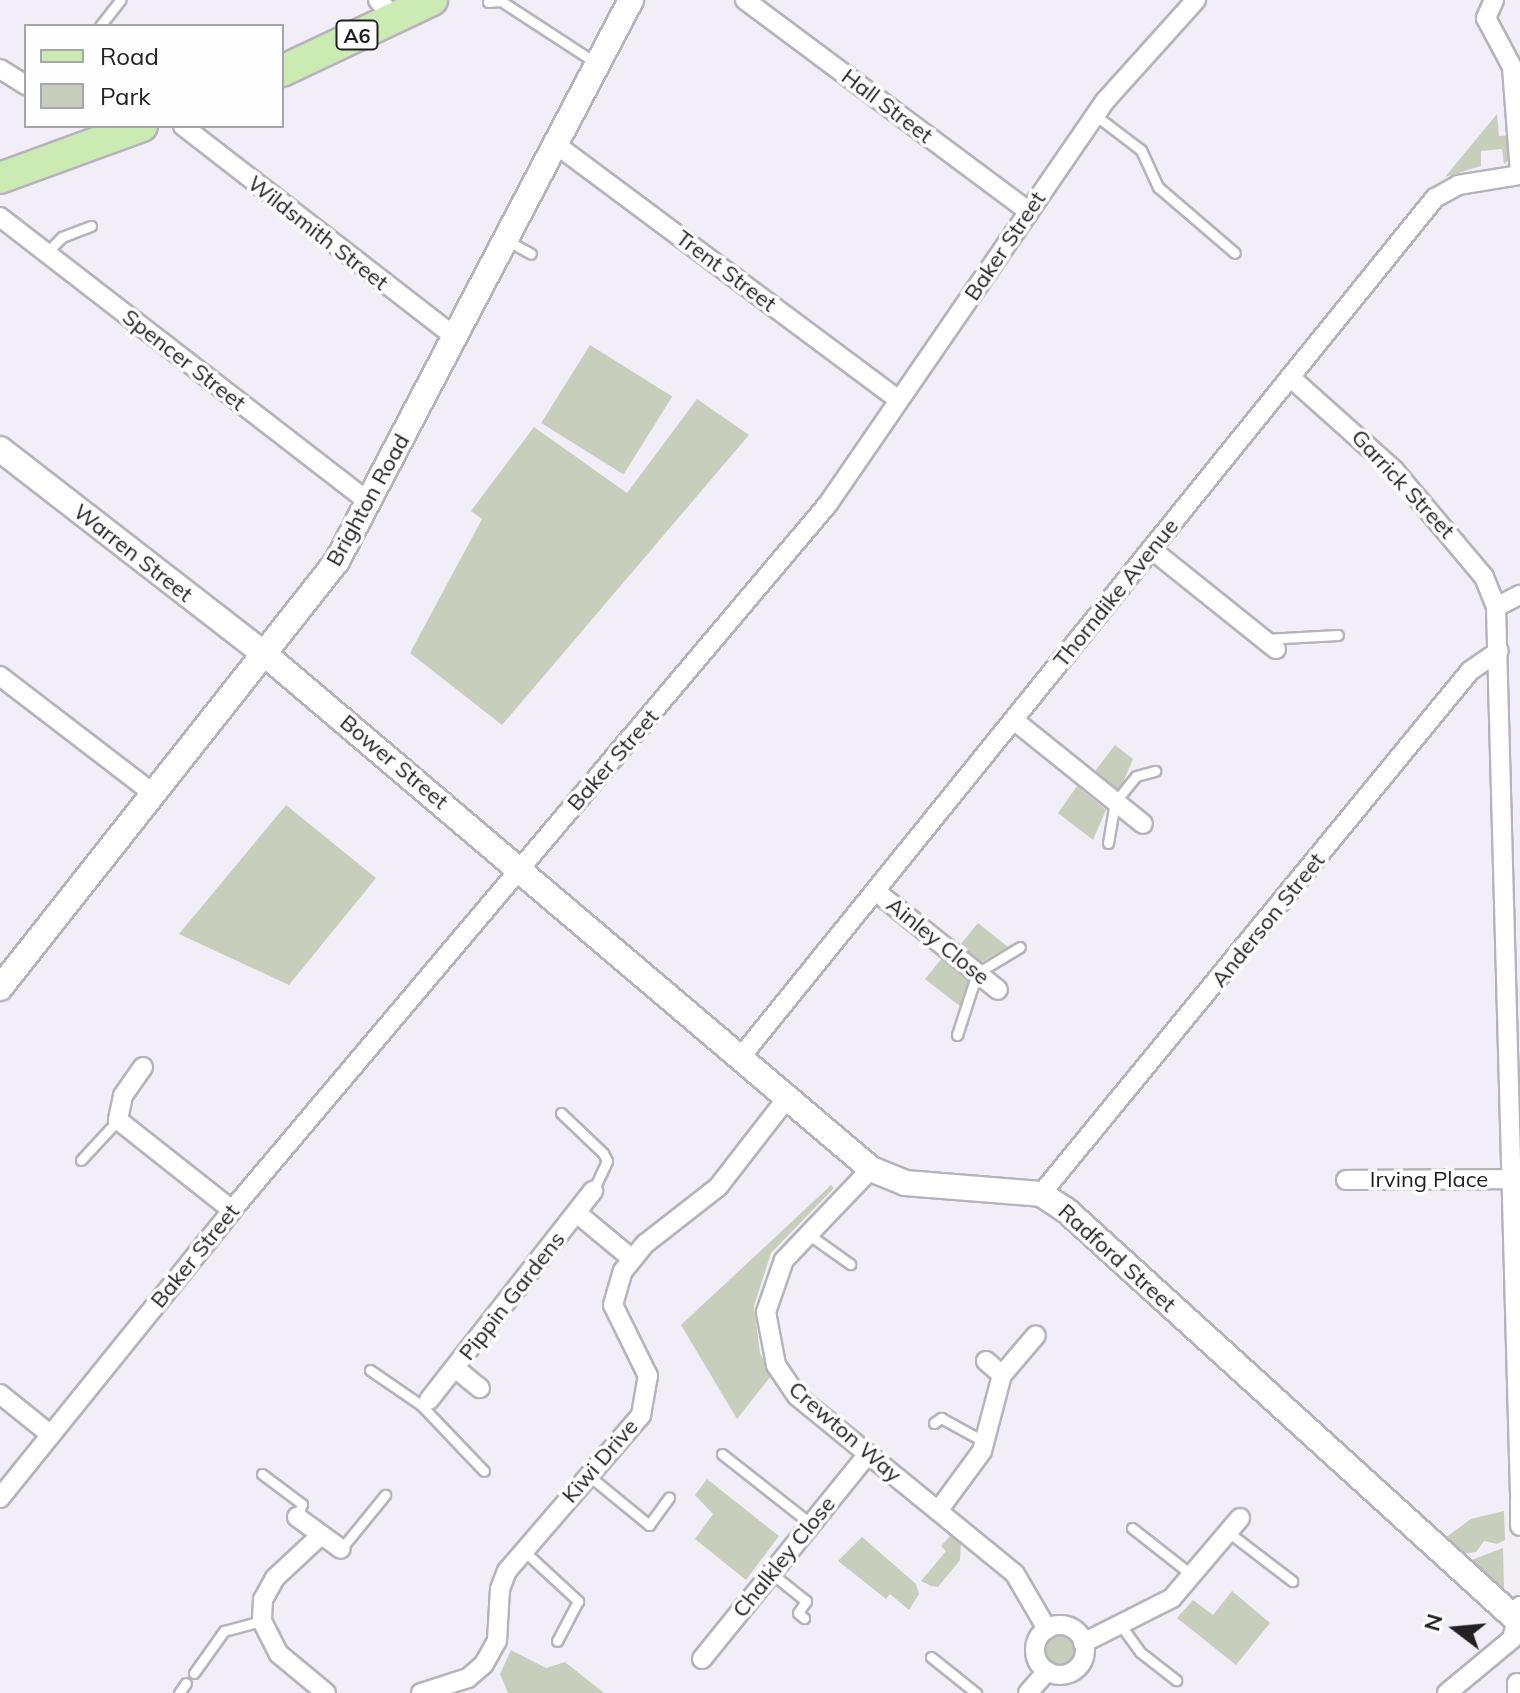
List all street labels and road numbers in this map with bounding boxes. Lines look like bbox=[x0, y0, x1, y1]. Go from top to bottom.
road number: A6 bbox=[335, 19, 379, 51]
street label: Hall Street bbox=[836, 63, 938, 149]
street label: Wildsmith Street bbox=[243, 170, 393, 296]
street label: Baker Street bbox=[959, 186, 1051, 306]
street label: Trent Street bbox=[671, 225, 781, 317]
street label: Spencer Street bbox=[117, 304, 251, 416]
street label: Garrick Street bbox=[1346, 424, 1460, 544]
street label: Brighton Road bbox=[321, 429, 415, 571]
street label: Warren Street bbox=[68, 498, 198, 608]
street label: Thorndike Avenue bbox=[1048, 513, 1184, 673]
street label: Baker Street bbox=[562, 704, 664, 816]
street label: Bower Street bbox=[335, 709, 453, 815]
street label: Anderson Street bbox=[1206, 848, 1330, 992]
street label: Ainley Close bbox=[881, 892, 995, 990]
street label: Irving Place bbox=[1370, 1167, 1488, 1193]
street label: Radford Street bbox=[1053, 1198, 1181, 1318]
street label: Baker Street bbox=[145, 1199, 245, 1313]
street label: Pippin Gardens bbox=[454, 1226, 570, 1366]
street label: Crewton Way bbox=[783, 1376, 907, 1488]
street label: Kiwi Drive bbox=[556, 1414, 644, 1508]
street label: Chalkley Close bbox=[727, 1491, 841, 1623]

